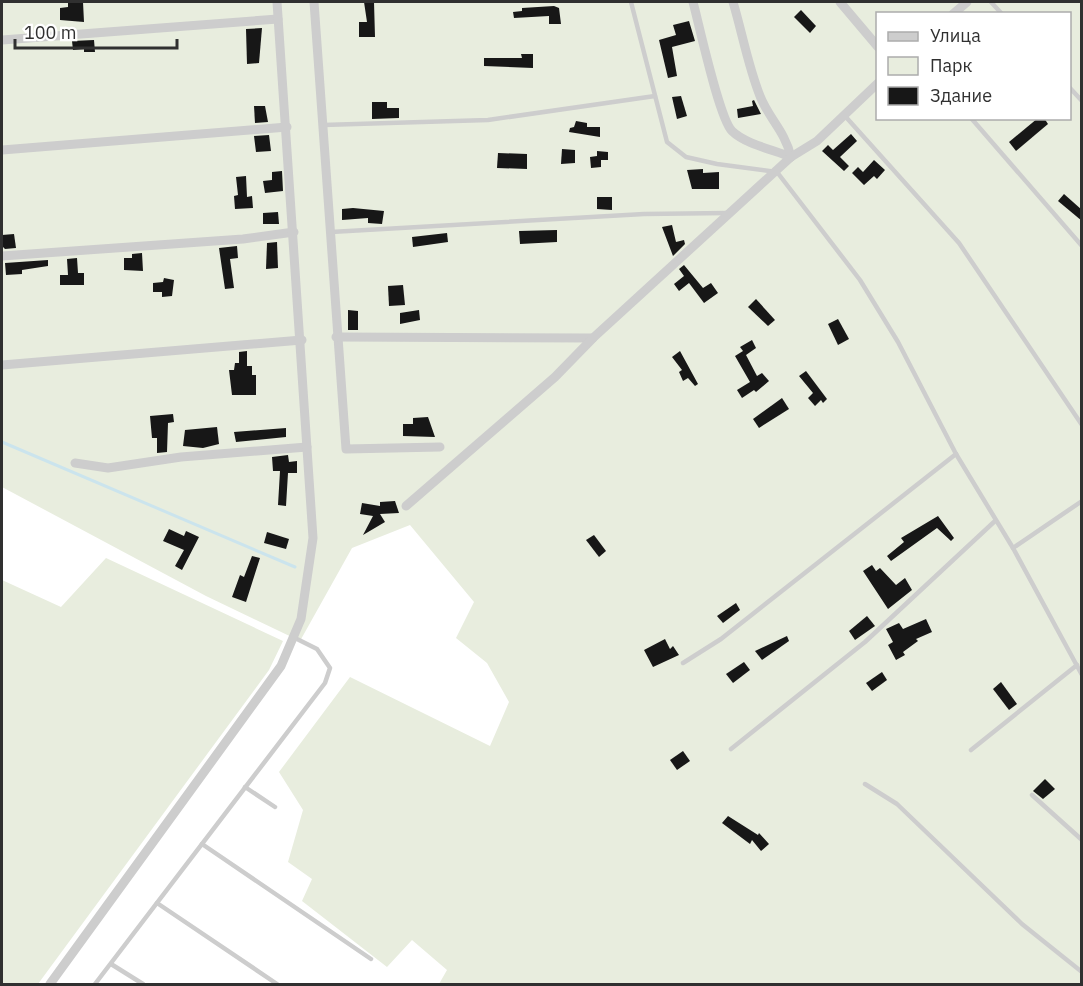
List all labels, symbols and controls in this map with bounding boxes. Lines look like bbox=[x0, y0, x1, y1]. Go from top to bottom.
scale bar bbox=[15, 12, 177, 50]
legend bbox=[876, 12, 1071, 120]
text: 100 m bbox=[24, 21, 76, 44]
text: Улица bbox=[930, 24, 981, 47]
text: Парк bbox=[930, 54, 973, 77]
text: Здание bbox=[930, 84, 992, 107]

